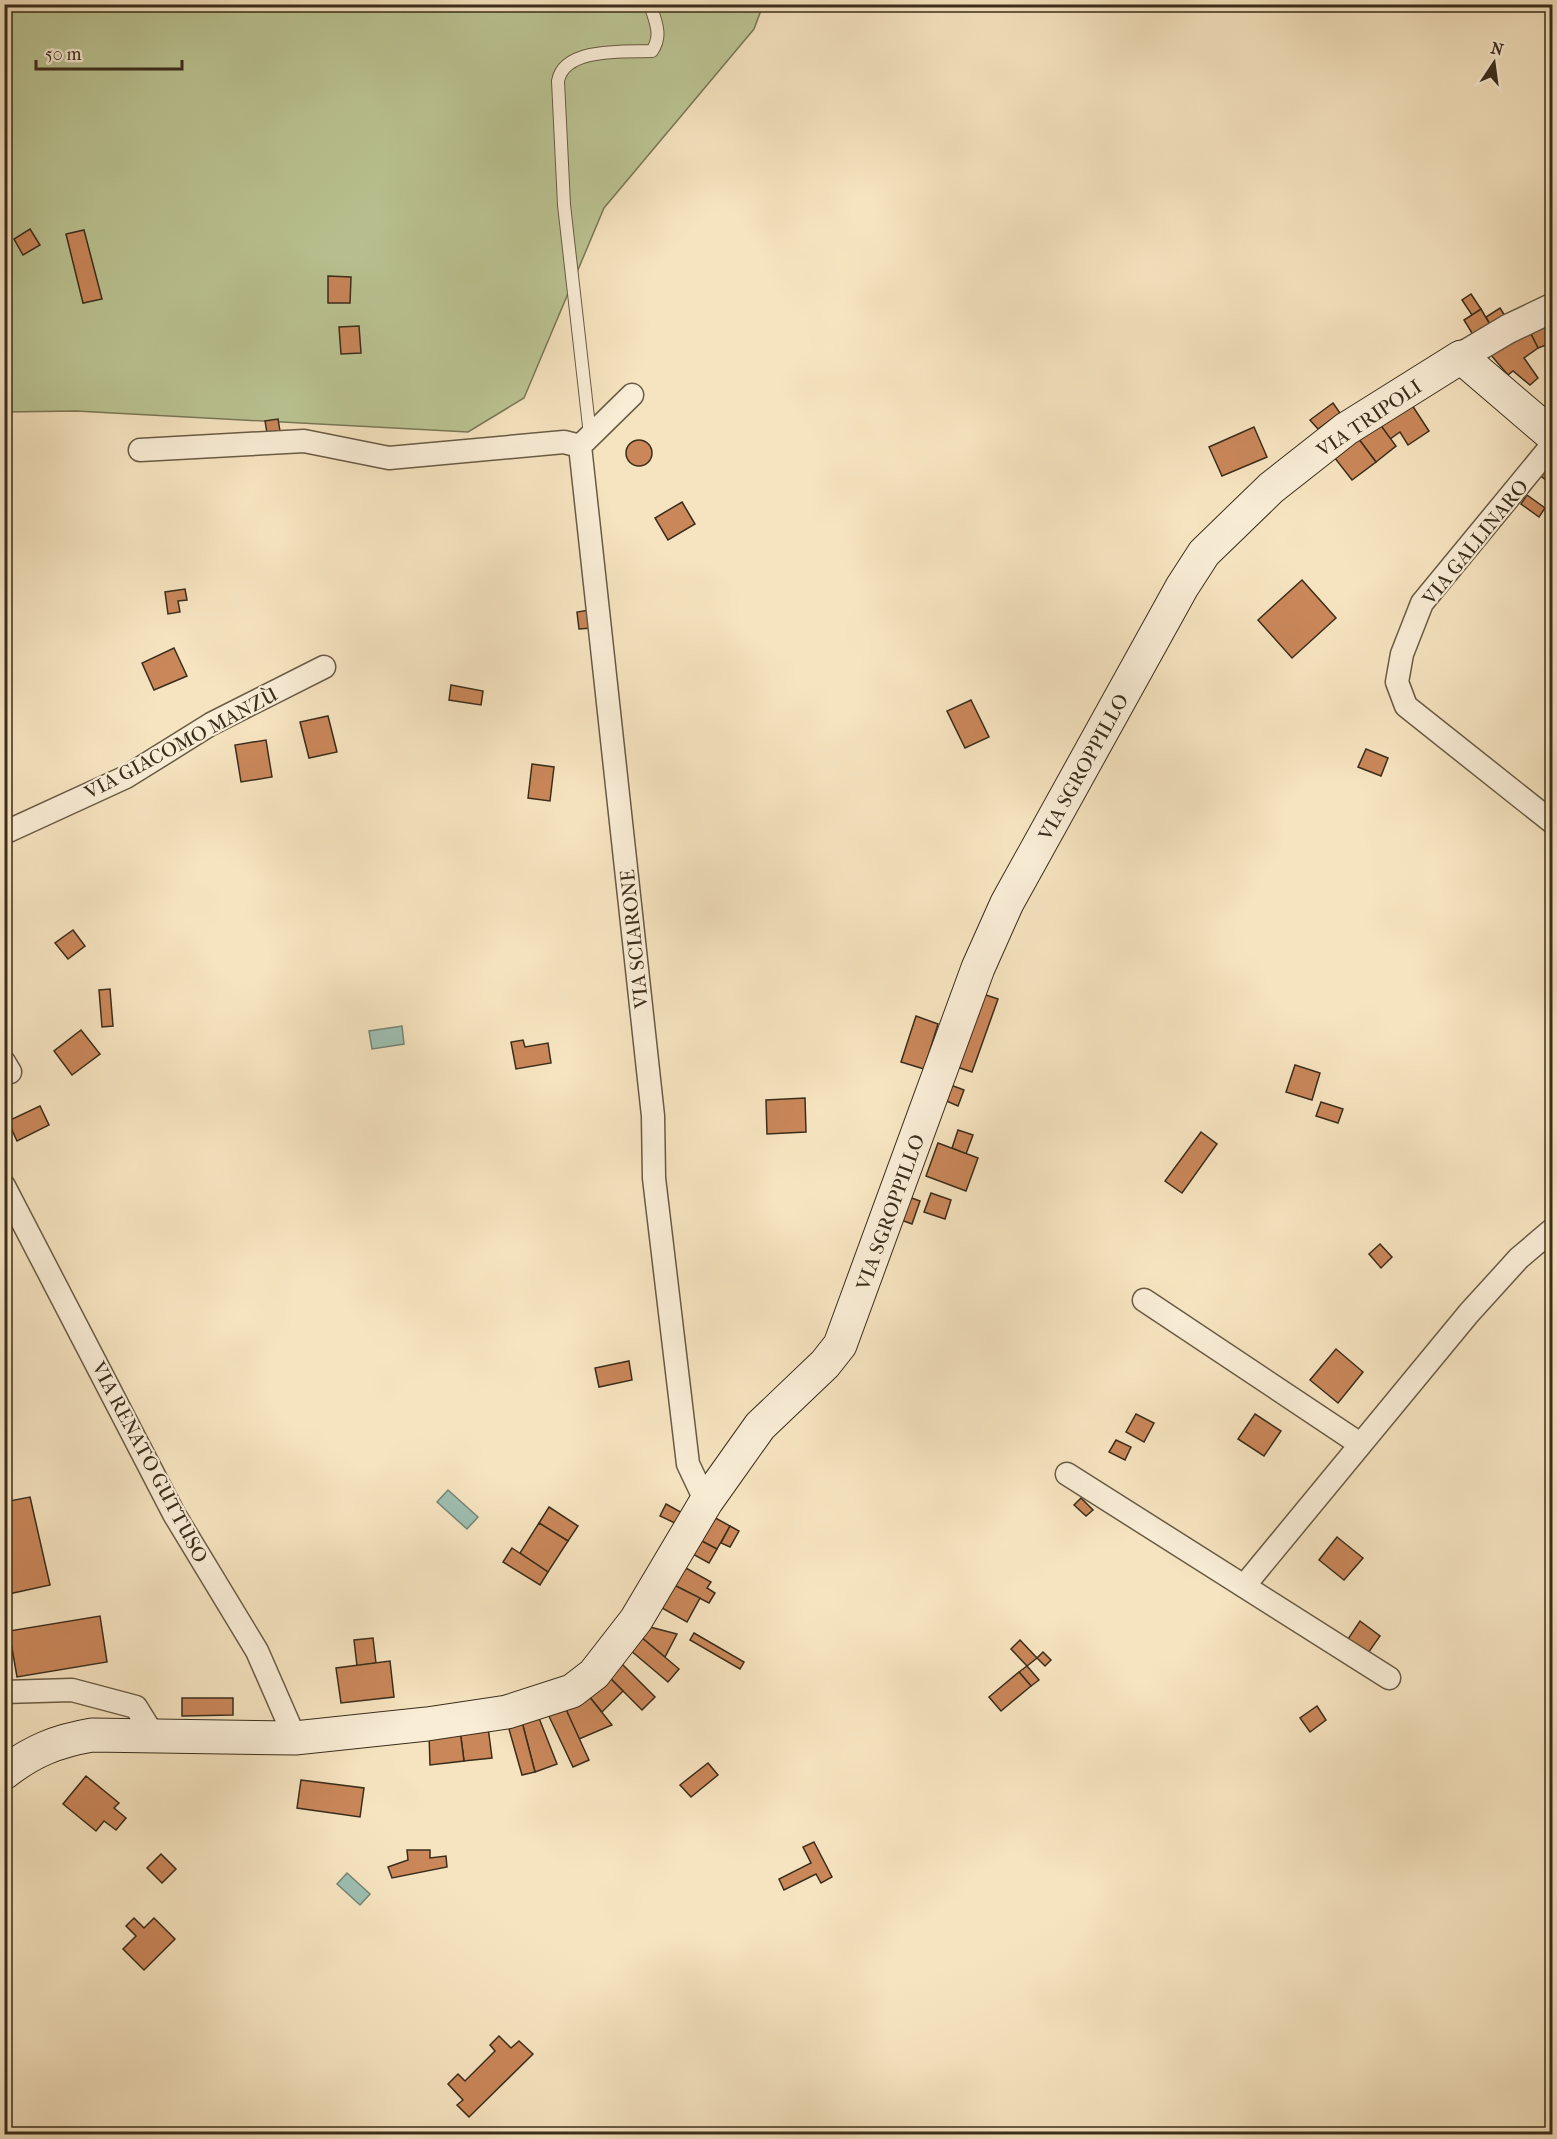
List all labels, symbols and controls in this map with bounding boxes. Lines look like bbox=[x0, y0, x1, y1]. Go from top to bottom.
scale bar bbox=[36, 33, 182, 71]
north arrow bbox=[1464, 33, 1524, 93]
text: N bbox=[1489, 38, 1506, 60]
text: 50 m bbox=[45, 44, 82, 65]
street label: VIA TRIPOLI bbox=[1312, 375, 1426, 462]
street label: VIA GALLINARO bbox=[1417, 475, 1533, 610]
street label: VIA GIACOMO MANZÙ bbox=[79, 682, 282, 805]
street label: VIA SGROPPILLO bbox=[1033, 690, 1133, 845]
street label: VIA SCIARONE bbox=[616, 868, 653, 1011]
street label: VIA SGROPPILLO bbox=[851, 1131, 929, 1294]
street label: VIA RENATO GUTTUSO bbox=[86, 1357, 212, 1567]

